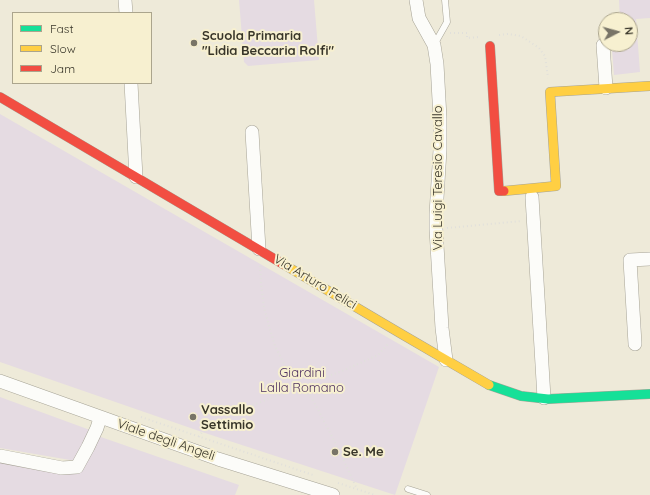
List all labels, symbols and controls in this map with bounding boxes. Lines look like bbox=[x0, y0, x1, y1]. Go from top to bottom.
legend bbox=[12, 12, 152, 84]
north arrow bbox=[598, 12, 638, 52]
text: Fast bbox=[50, 21, 74, 36]
text: N bbox=[622, 26, 636, 36]
place label: Scuola Primaria "Lidia Beccaria Rolfi" bbox=[202, 28, 334, 59]
marker: Scuola Primaria "Lidia Beccaria Rolfi" bbox=[189, 38, 199, 48]
text: Slow bbox=[50, 41, 76, 56]
text: Jam bbox=[50, 61, 75, 76]
street label: Via Luigi Teresio Cavallo bbox=[430, 105, 446, 251]
street label: Via Arturo Felici bbox=[271, 251, 359, 313]
park label: Giardini Lalla Romano bbox=[260, 365, 344, 396]
place label: Vassallo Settimio bbox=[201, 402, 254, 433]
marker: Vassallo Settimio bbox=[188, 412, 198, 422]
street label: Viale degli Angeli bbox=[115, 416, 217, 464]
place label: Se. Me bbox=[343, 444, 384, 460]
marker: Se. Me bbox=[330, 447, 340, 457]

